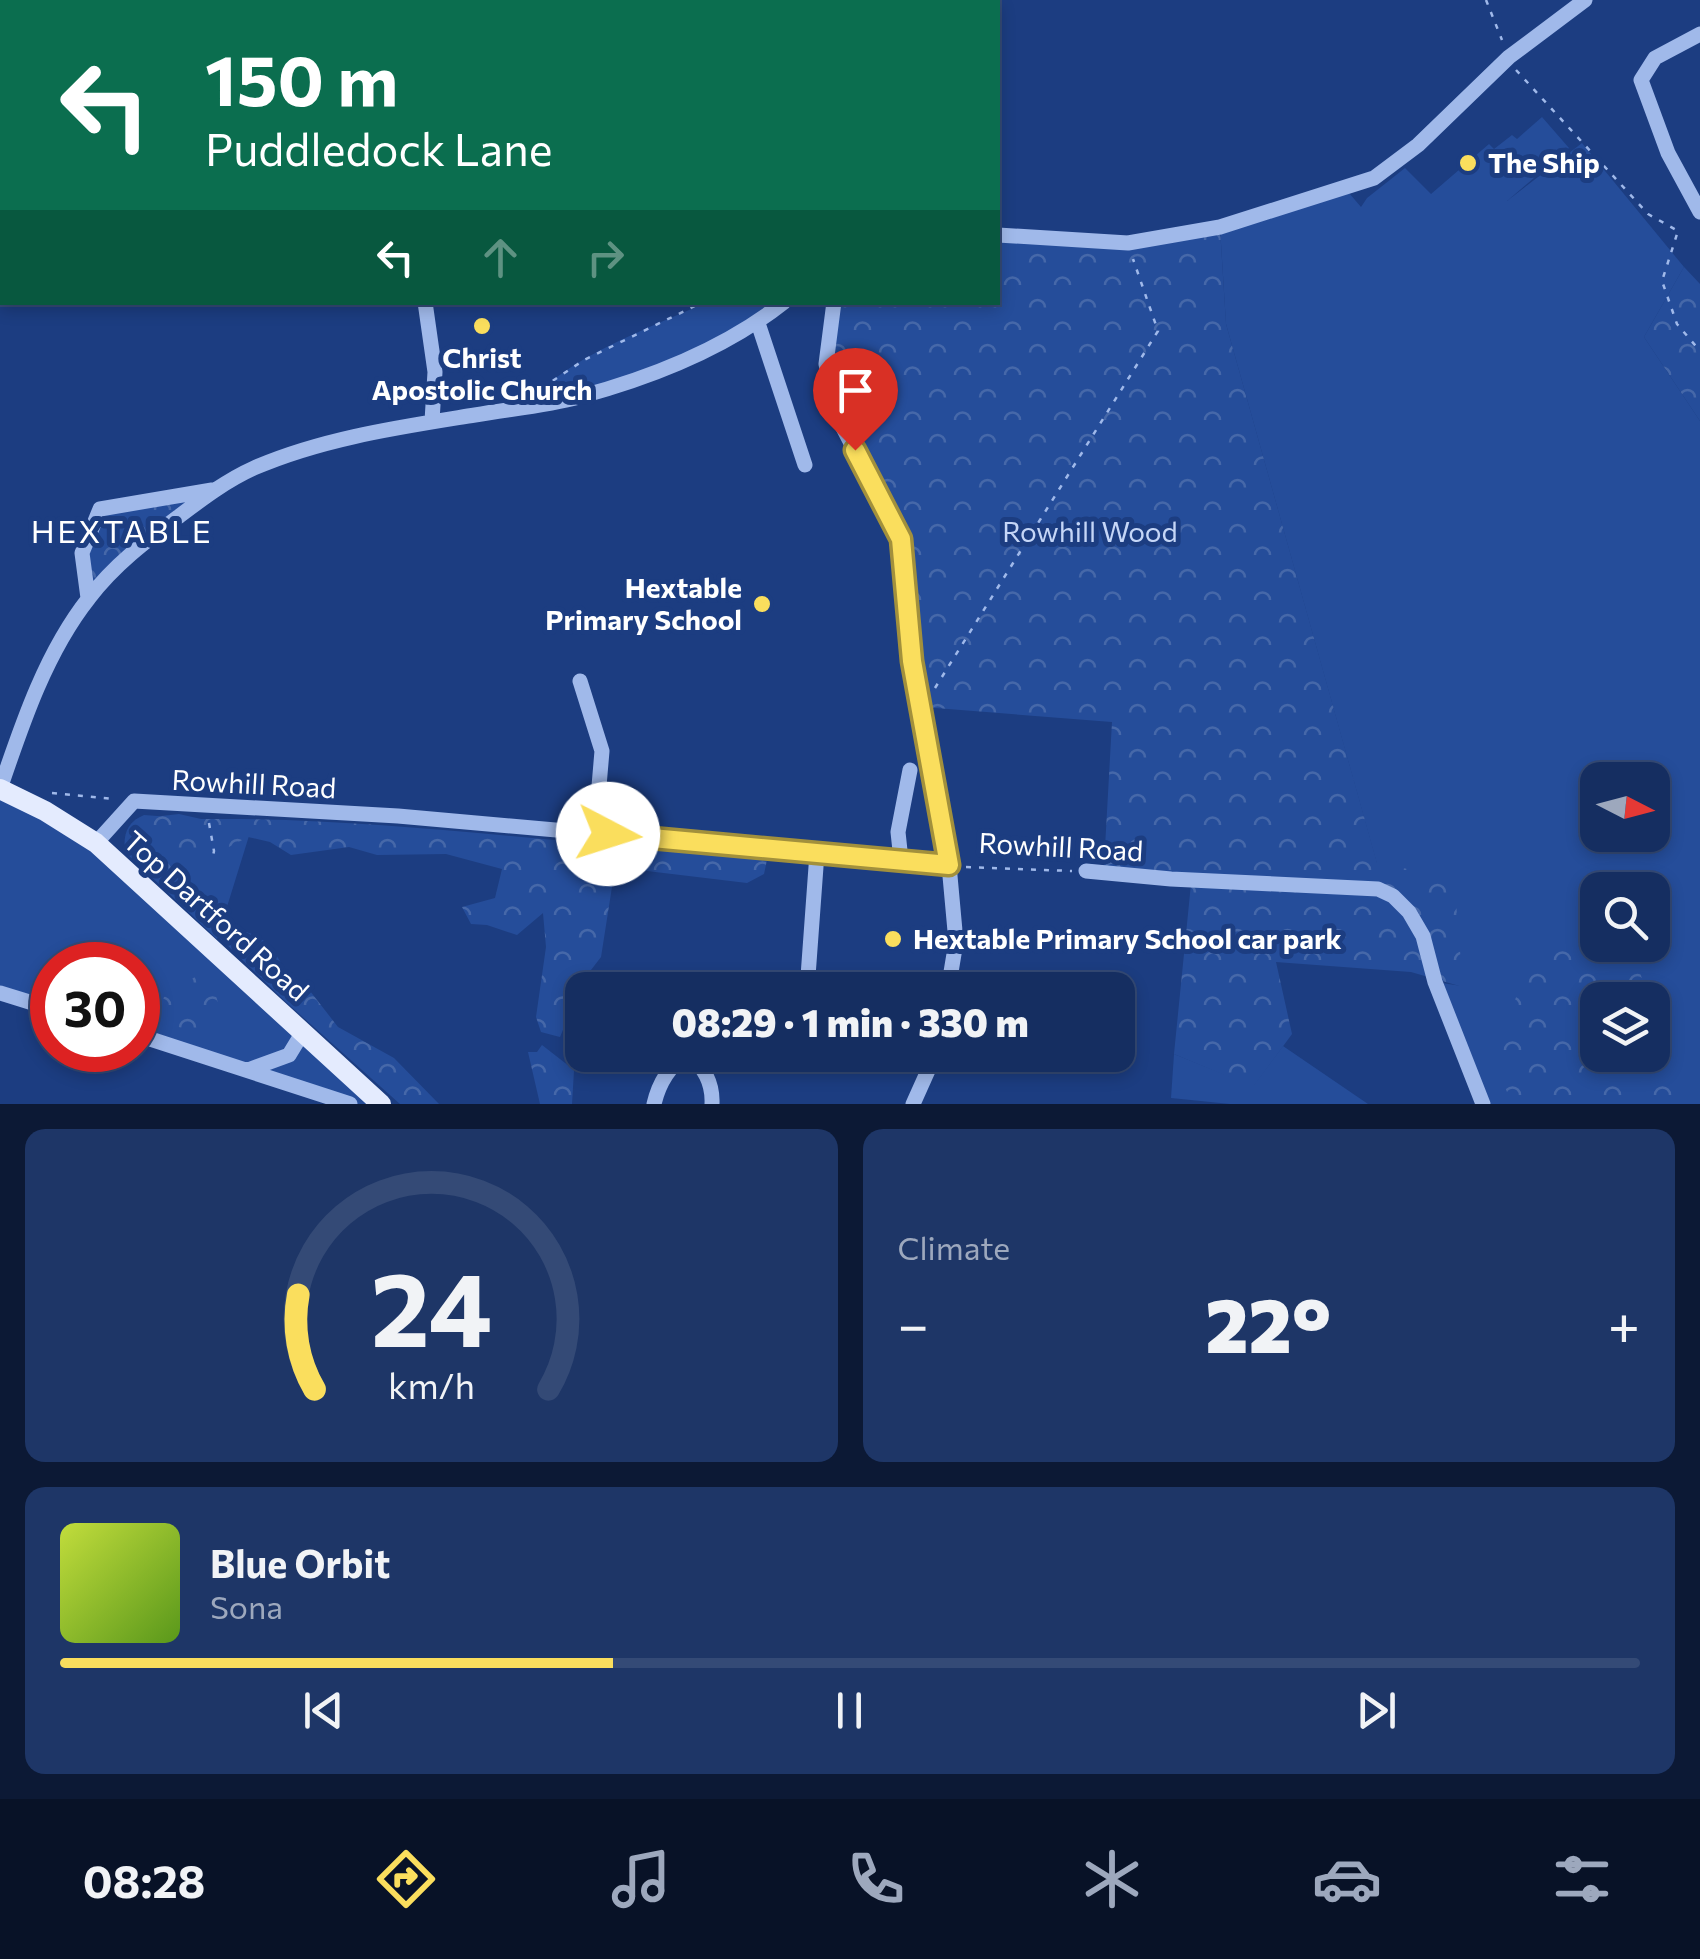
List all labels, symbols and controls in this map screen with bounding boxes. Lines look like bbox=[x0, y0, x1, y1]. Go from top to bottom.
text: 150 m bbox=[205, 35, 398, 120]
icon: left bbox=[40, 40, 170, 170]
text: Puddledock Lane bbox=[205, 120, 552, 175]
place label: The Ship bbox=[1488, 145, 1600, 179]
marker: The Ship bbox=[1457, 152, 1479, 174]
icon: left bbox=[368, 230, 423, 285]
icon: ahead bbox=[473, 230, 528, 285]
icon: right bbox=[578, 230, 633, 285]
marker: Christ Apostolic Church bbox=[471, 315, 493, 337]
place label: Christ Apostolic Church bbox=[371, 340, 593, 406]
pin bbox=[813, 348, 898, 451]
icon: arrive bbox=[828, 363, 883, 418]
district label: HEXTABLE bbox=[31, 510, 213, 550]
park label: Rowhill Wood bbox=[1002, 514, 1178, 548]
place label: Hextable Primary School bbox=[545, 570, 742, 636]
marker: Hextable Primary School bbox=[751, 593, 773, 615]
street label: Rowhill Road bbox=[171, 762, 337, 804]
north arrow bbox=[1580, 762, 1670, 852]
map controls bbox=[1580, 762, 1670, 1072]
position arrow bbox=[556, 782, 660, 886]
street label: Top Dartford Road bbox=[117, 823, 316, 1007]
street label: Rowhill Road bbox=[978, 825, 1144, 867]
button: search bbox=[1580, 872, 1670, 962]
place label: Hextable Primary School car park bbox=[913, 921, 1342, 955]
marker: Hextable Primary School car park bbox=[882, 928, 904, 950]
speed limit sign: 30 bbox=[30, 942, 160, 1072]
button: layers bbox=[1580, 982, 1670, 1072]
text: 08:29 · 1 min · 330 m bbox=[671, 998, 1029, 1045]
text: Climate bbox=[898, 1227, 1010, 1267]
text: 24 bbox=[370, 1241, 492, 1368]
text: 22° bbox=[1205, 1277, 1331, 1368]
text: − bbox=[898, 1289, 929, 1356]
text: + bbox=[1608, 1289, 1640, 1356]
text: km/h bbox=[388, 1363, 475, 1406]
text: Blue Orbit bbox=[210, 1539, 390, 1586]
text: Sona bbox=[210, 1586, 283, 1626]
icon: previous bbox=[296, 1683, 351, 1738]
icon: pause bbox=[822, 1683, 877, 1738]
icon: next bbox=[1349, 1683, 1404, 1738]
icon: directions bbox=[371, 1844, 441, 1914]
icon: music bbox=[606, 1844, 676, 1914]
icon: phone bbox=[841, 1844, 911, 1914]
icon: climate bbox=[1077, 1844, 1147, 1914]
icon: car bbox=[1312, 1844, 1382, 1914]
icon: filters bbox=[1547, 1844, 1617, 1914]
text: 08:28 bbox=[83, 1852, 205, 1907]

